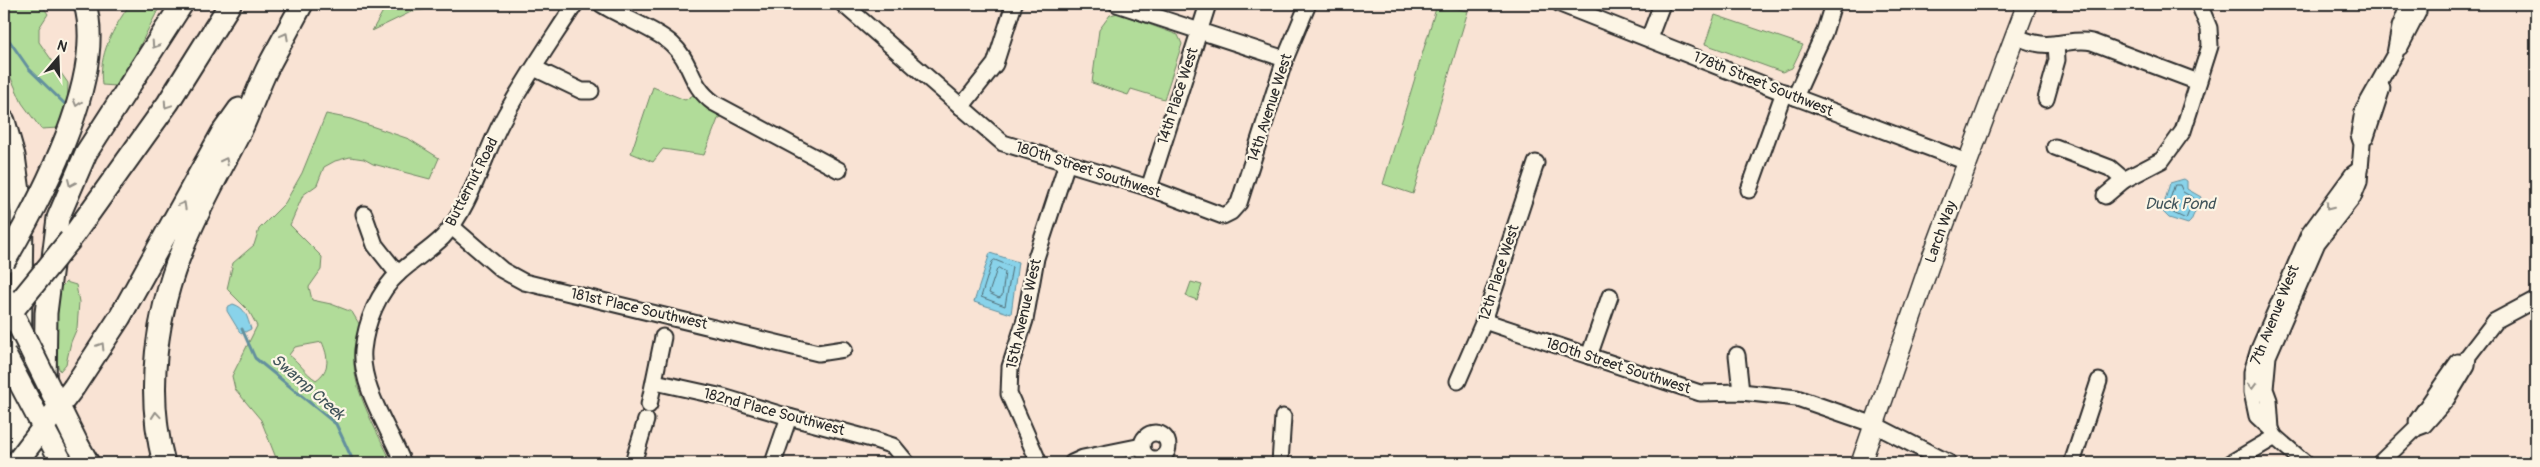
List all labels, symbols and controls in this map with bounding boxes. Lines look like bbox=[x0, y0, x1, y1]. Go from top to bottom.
north arrow bbox=[32, 32, 82, 82]
one-way arrow bbox=[279, 32, 289, 41]
text: N bbox=[55, 37, 69, 56]
one-way arrow bbox=[152, 39, 162, 48]
street label: 14th Place West bbox=[1153, 44, 1203, 147]
street label: 178th Street Southwest bbox=[1690, 47, 1837, 121]
street label: 14th Avenue West bbox=[1243, 50, 1297, 165]
one-way arrow bbox=[72, 98, 82, 107]
one-way arrow bbox=[164, 99, 173, 108]
street label: Butternut Road bbox=[441, 134, 503, 230]
street label: 180th Street Southwest bbox=[1013, 138, 1164, 203]
one-way arrow bbox=[219, 157, 229, 166]
one-way arrow bbox=[67, 178, 78, 187]
water label: Duck Pond bbox=[2145, 194, 2217, 214]
street label: Larch Way bbox=[1921, 198, 1961, 266]
one-way arrow bbox=[2326, 201, 2335, 210]
one-way arrow bbox=[176, 202, 186, 211]
street label: 12th Place West bbox=[1474, 221, 1524, 324]
street label: 15th Avenue West bbox=[1002, 256, 1046, 371]
street label: 7th Avenue West bbox=[2246, 261, 2304, 368]
street label: 181st Place Southwest bbox=[569, 284, 710, 334]
street label: 180th Street Southwest bbox=[1543, 334, 1694, 399]
one-way arrow bbox=[95, 342, 104, 352]
water label: Swamp Creek bbox=[267, 350, 350, 425]
one-way arrow bbox=[2247, 382, 2258, 390]
street label: 182nd Place Southwest bbox=[701, 384, 848, 440]
one-way arrow bbox=[151, 411, 162, 419]

